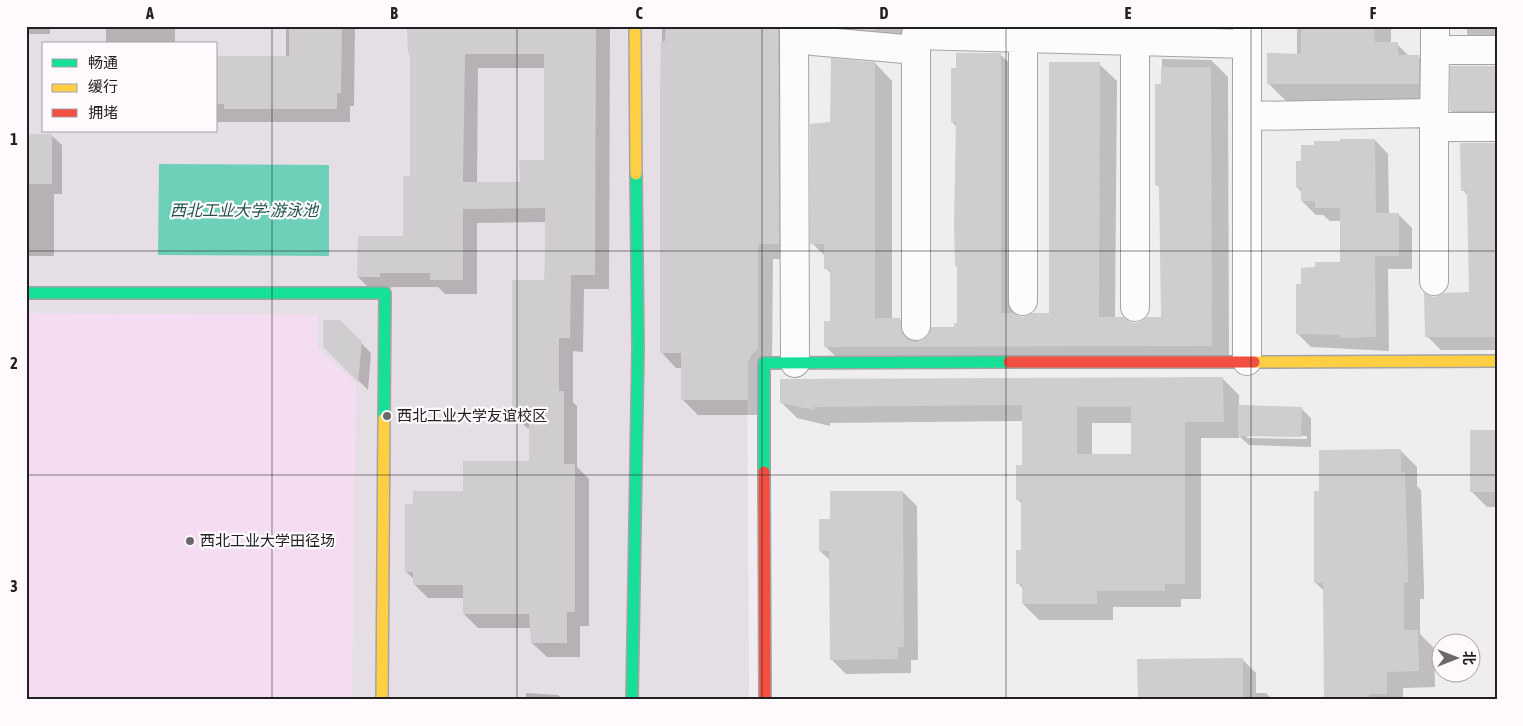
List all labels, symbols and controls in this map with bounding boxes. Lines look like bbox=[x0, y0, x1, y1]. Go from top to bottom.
text: A bbox=[145, 4, 154, 22]
text: B bbox=[390, 4, 398, 22]
text: C bbox=[635, 4, 643, 22]
text: D bbox=[880, 4, 889, 22]
text: E bbox=[1125, 4, 1132, 22]
text: F bbox=[1370, 4, 1377, 22]
legend bbox=[42, 42, 218, 132]
text: 畅通 bbox=[88, 54, 118, 71]
text: 缓行 bbox=[88, 78, 118, 95]
text: 拥堵 bbox=[88, 104, 118, 121]
text: 1 bbox=[10, 130, 18, 148]
water label: 西北工业大学-游泳池 bbox=[170, 201, 320, 219]
text: 2 bbox=[10, 354, 18, 372]
place label: 西北工业大学友谊校区 bbox=[397, 407, 547, 424]
marker: 西北工业大学友谊校区 bbox=[381, 410, 393, 422]
place label: 西北工业大学田径场 bbox=[200, 532, 335, 549]
marker: 西北工业大学田径场 bbox=[184, 535, 196, 547]
text: 3 bbox=[10, 577, 18, 595]
north arrow bbox=[1430, 634, 1480, 684]
text: 北 bbox=[1461, 651, 1477, 665]

